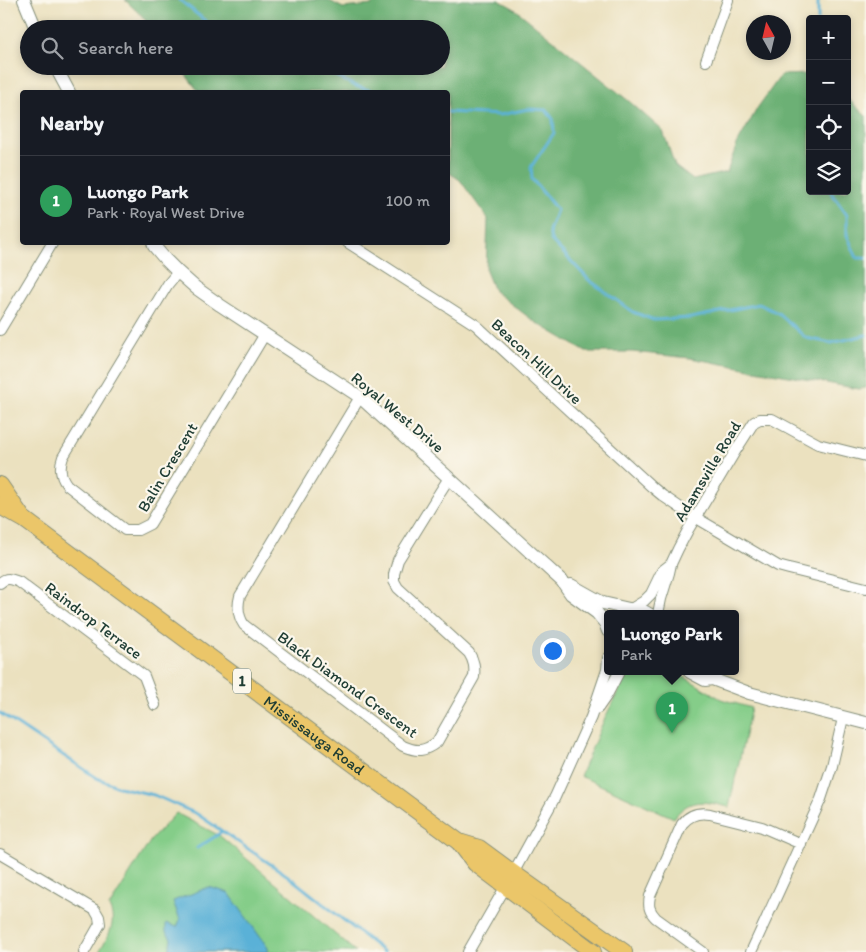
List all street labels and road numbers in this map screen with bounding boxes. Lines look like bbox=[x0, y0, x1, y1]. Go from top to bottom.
street label: Beacon Hill Drive bbox=[487, 315, 586, 408]
street label: Royal West Drive bbox=[347, 368, 448, 457]
street label: Adamsville Road bbox=[670, 417, 745, 525]
street label: Balin Crescent bbox=[133, 419, 202, 515]
street label: Raindrop Terrace bbox=[41, 578, 146, 663]
street label: Black Diamond Crescent bbox=[274, 627, 422, 742]
road number: 1 bbox=[233, 668, 251, 694]
street label: Mississauga Road bbox=[260, 691, 369, 779]

